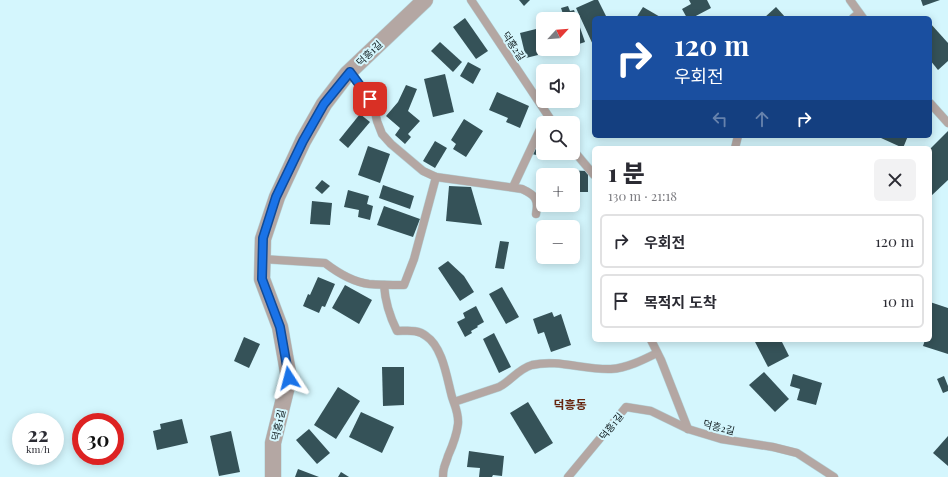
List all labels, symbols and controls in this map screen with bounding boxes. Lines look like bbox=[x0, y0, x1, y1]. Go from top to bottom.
north arrow bbox=[536, 12, 580, 56]
map controls bbox=[536, 12, 580, 264]
text: 120 m bbox=[674, 26, 749, 63]
street label: 덕흥2길 bbox=[499, 29, 529, 63]
icon: right bbox=[608, 32, 660, 84]
street label: 덕흥1길 bbox=[353, 37, 385, 69]
button: sound bbox=[536, 64, 580, 108]
text: 우회전 bbox=[674, 64, 724, 88]
pin bbox=[353, 82, 387, 116]
icon: arrive bbox=[359, 88, 381, 110]
icon: left bbox=[709, 108, 731, 130]
icon: ahead bbox=[751, 108, 773, 130]
icon: right bbox=[793, 108, 815, 130]
button: search bbox=[536, 116, 580, 160]
text: 1 분 bbox=[608, 156, 645, 188]
button: close bbox=[874, 159, 916, 201]
button: + bbox=[536, 168, 580, 212]
text: 130 m · 21:18 bbox=[608, 187, 677, 204]
button: − bbox=[536, 220, 580, 264]
icon: right bbox=[610, 230, 632, 252]
text: 120 m bbox=[875, 231, 914, 251]
text: 우회전 bbox=[644, 232, 685, 252]
icon: arrive bbox=[610, 290, 632, 312]
text: 10 m bbox=[882, 291, 914, 311]
text: 목적지 도착 bbox=[644, 292, 717, 312]
position arrow bbox=[268, 357, 310, 399]
district label: 덕흥동 bbox=[553, 396, 587, 412]
street label: 덕흥1길 bbox=[268, 408, 288, 442]
street label: 덕흥1길 bbox=[596, 409, 626, 443]
speed limit sign: 30 bbox=[72, 413, 124, 465]
street label: 덕흥2길 bbox=[702, 416, 736, 438]
text: 22 bbox=[28, 420, 48, 447]
text: km/h bbox=[26, 442, 50, 456]

